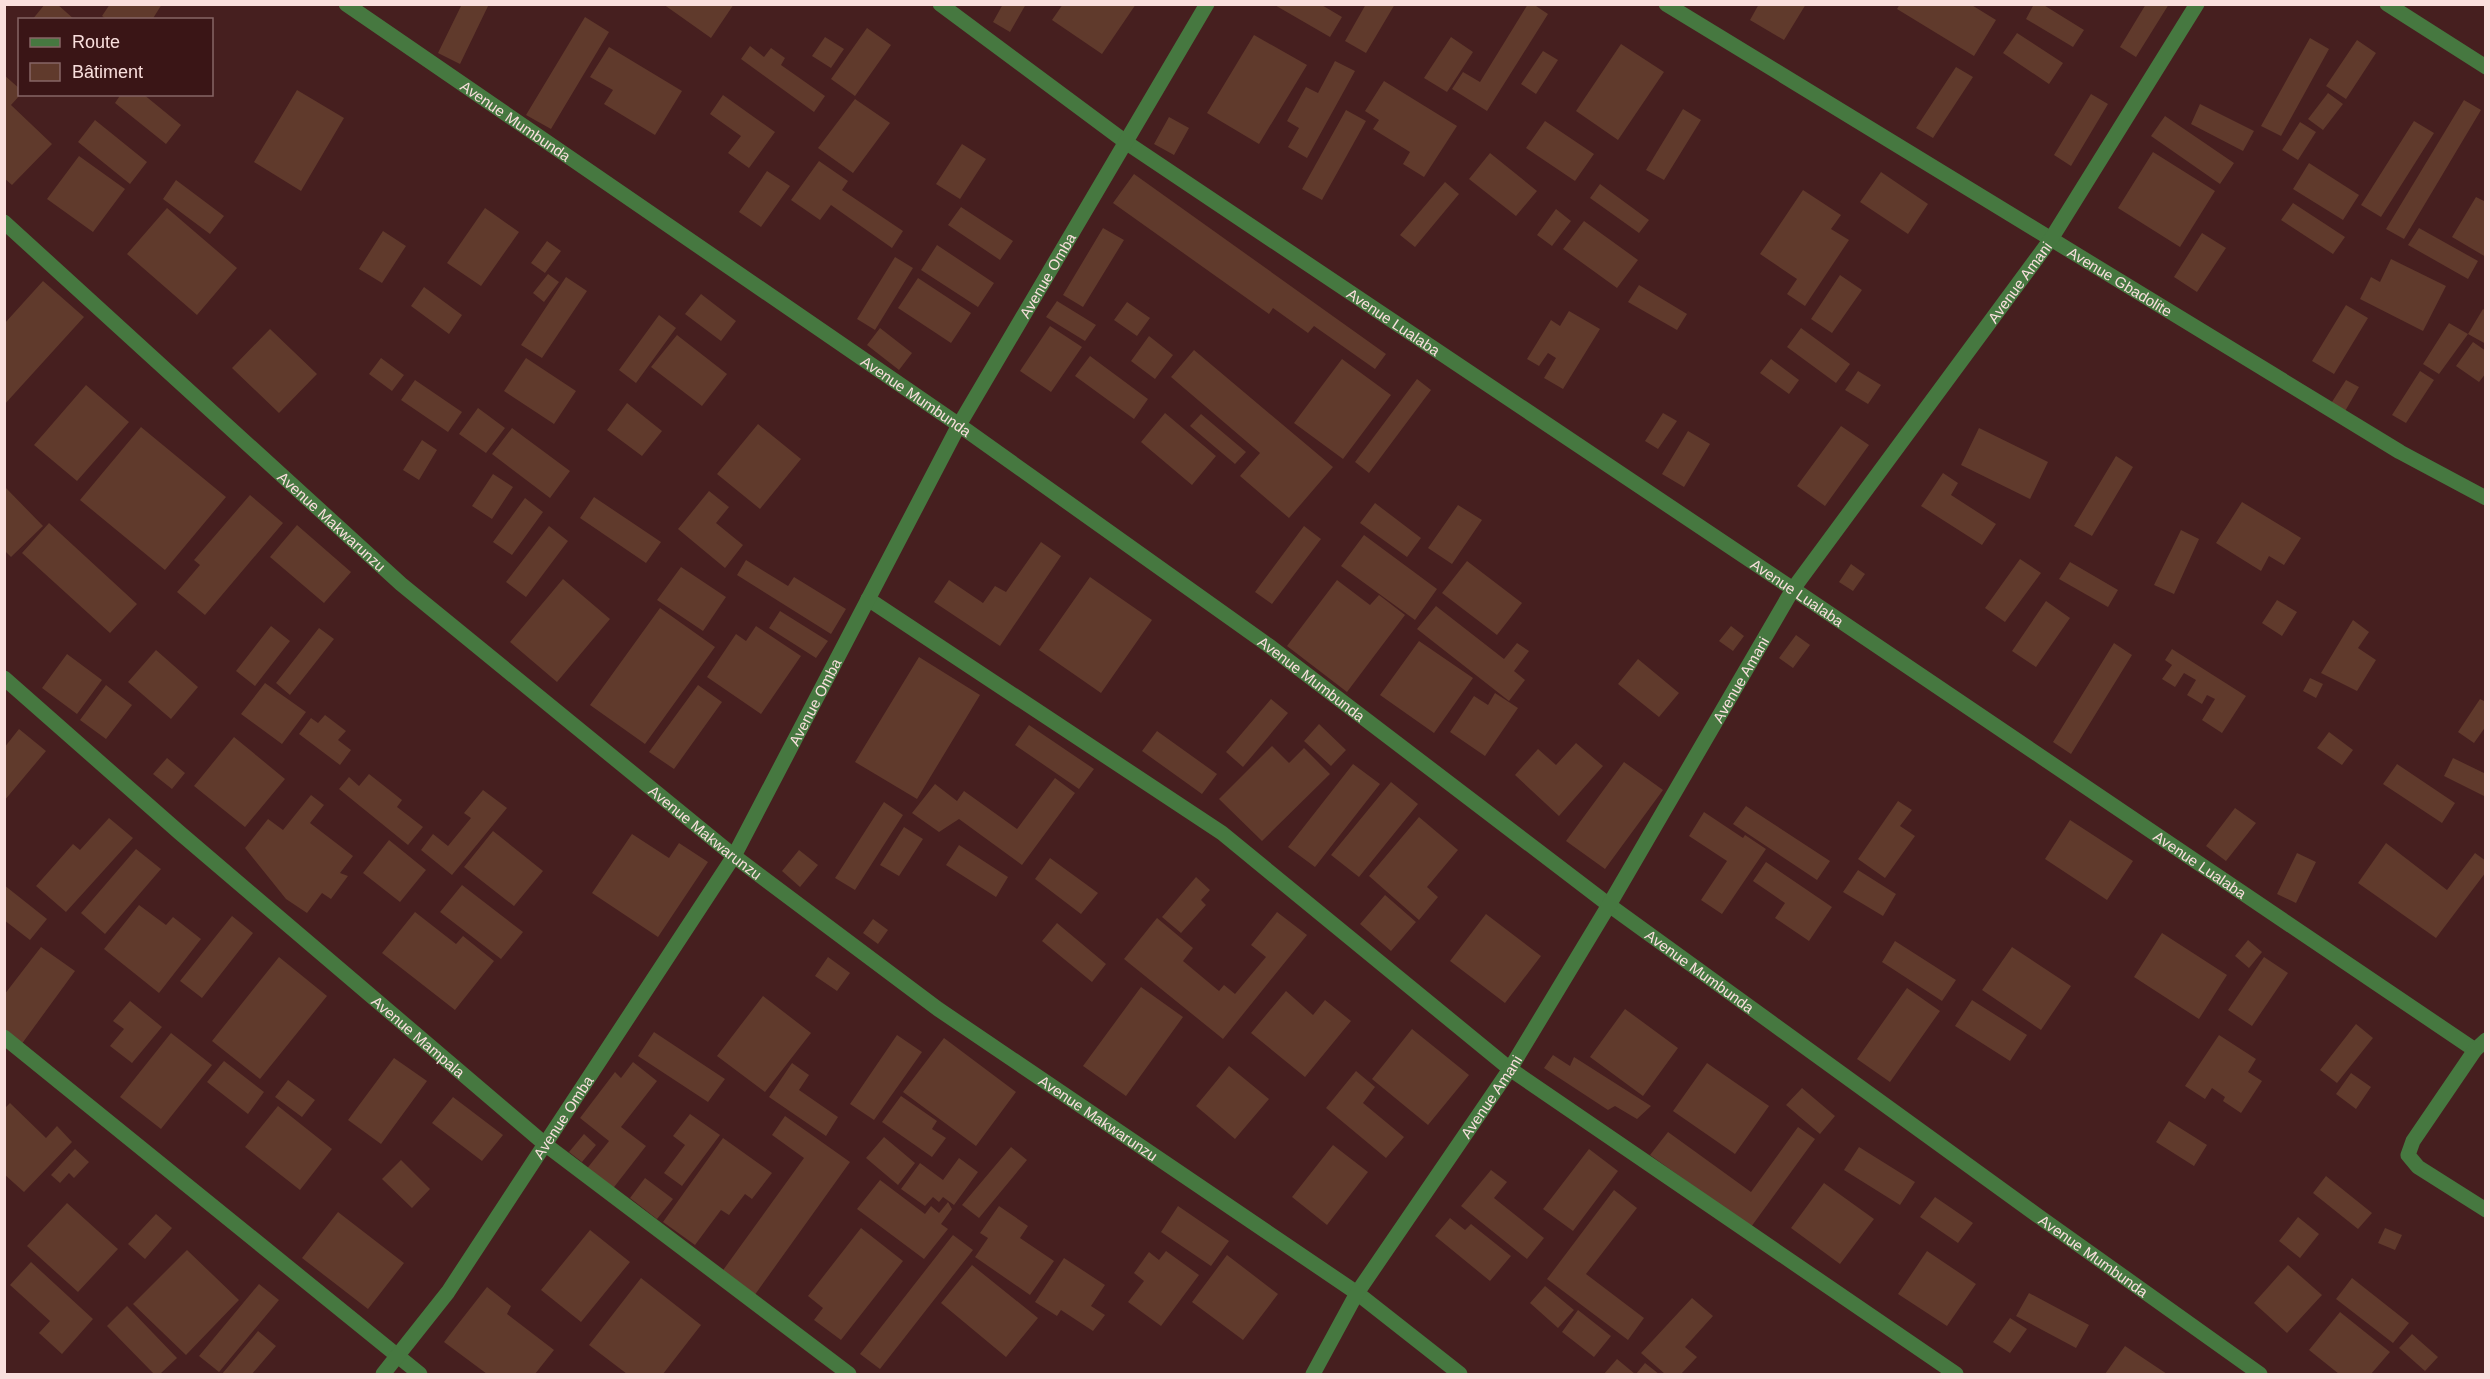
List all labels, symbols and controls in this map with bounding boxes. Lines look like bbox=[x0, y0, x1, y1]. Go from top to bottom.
legend bbox=[18, 18, 213, 96]
text: Route bbox=[72, 32, 120, 52]
text: Bâtiment bbox=[72, 62, 143, 82]
street label: Avenue Mumbunda bbox=[457, 77, 575, 165]
street label: Avenue Omba bbox=[1016, 229, 1079, 321]
street label: Avenue Amani bbox=[1984, 238, 2055, 326]
street label: Avenue Gbadolite bbox=[2065, 243, 2175, 319]
street label: Avenue Lualaba bbox=[1344, 284, 1444, 359]
street label: Avenue Mumbunda bbox=[858, 352, 975, 440]
street label: Avenue Makwarunzu bbox=[275, 468, 389, 575]
street label: Avenue Lualaba bbox=[1748, 555, 1848, 630]
street label: Avenue Mumbunda bbox=[1255, 632, 1369, 725]
street label: Avenue Amani bbox=[1709, 633, 1772, 725]
street label: Avenue Omba bbox=[785, 655, 844, 748]
street label: Avenue Makwarunzu bbox=[646, 782, 765, 882]
street label: Avenue Lualaba bbox=[2151, 827, 2250, 902]
street label: Avenue Mumbunda bbox=[1642, 926, 1758, 1016]
street label: Avenue Mampala bbox=[369, 992, 469, 1081]
street label: Avenue Amani bbox=[1457, 1052, 1525, 1141]
street label: Avenue Makwarunzu bbox=[1036, 1071, 1161, 1164]
street label: Avenue Omba bbox=[529, 1072, 597, 1162]
street label: Avenue Mumbunda bbox=[2036, 1211, 2152, 1301]

